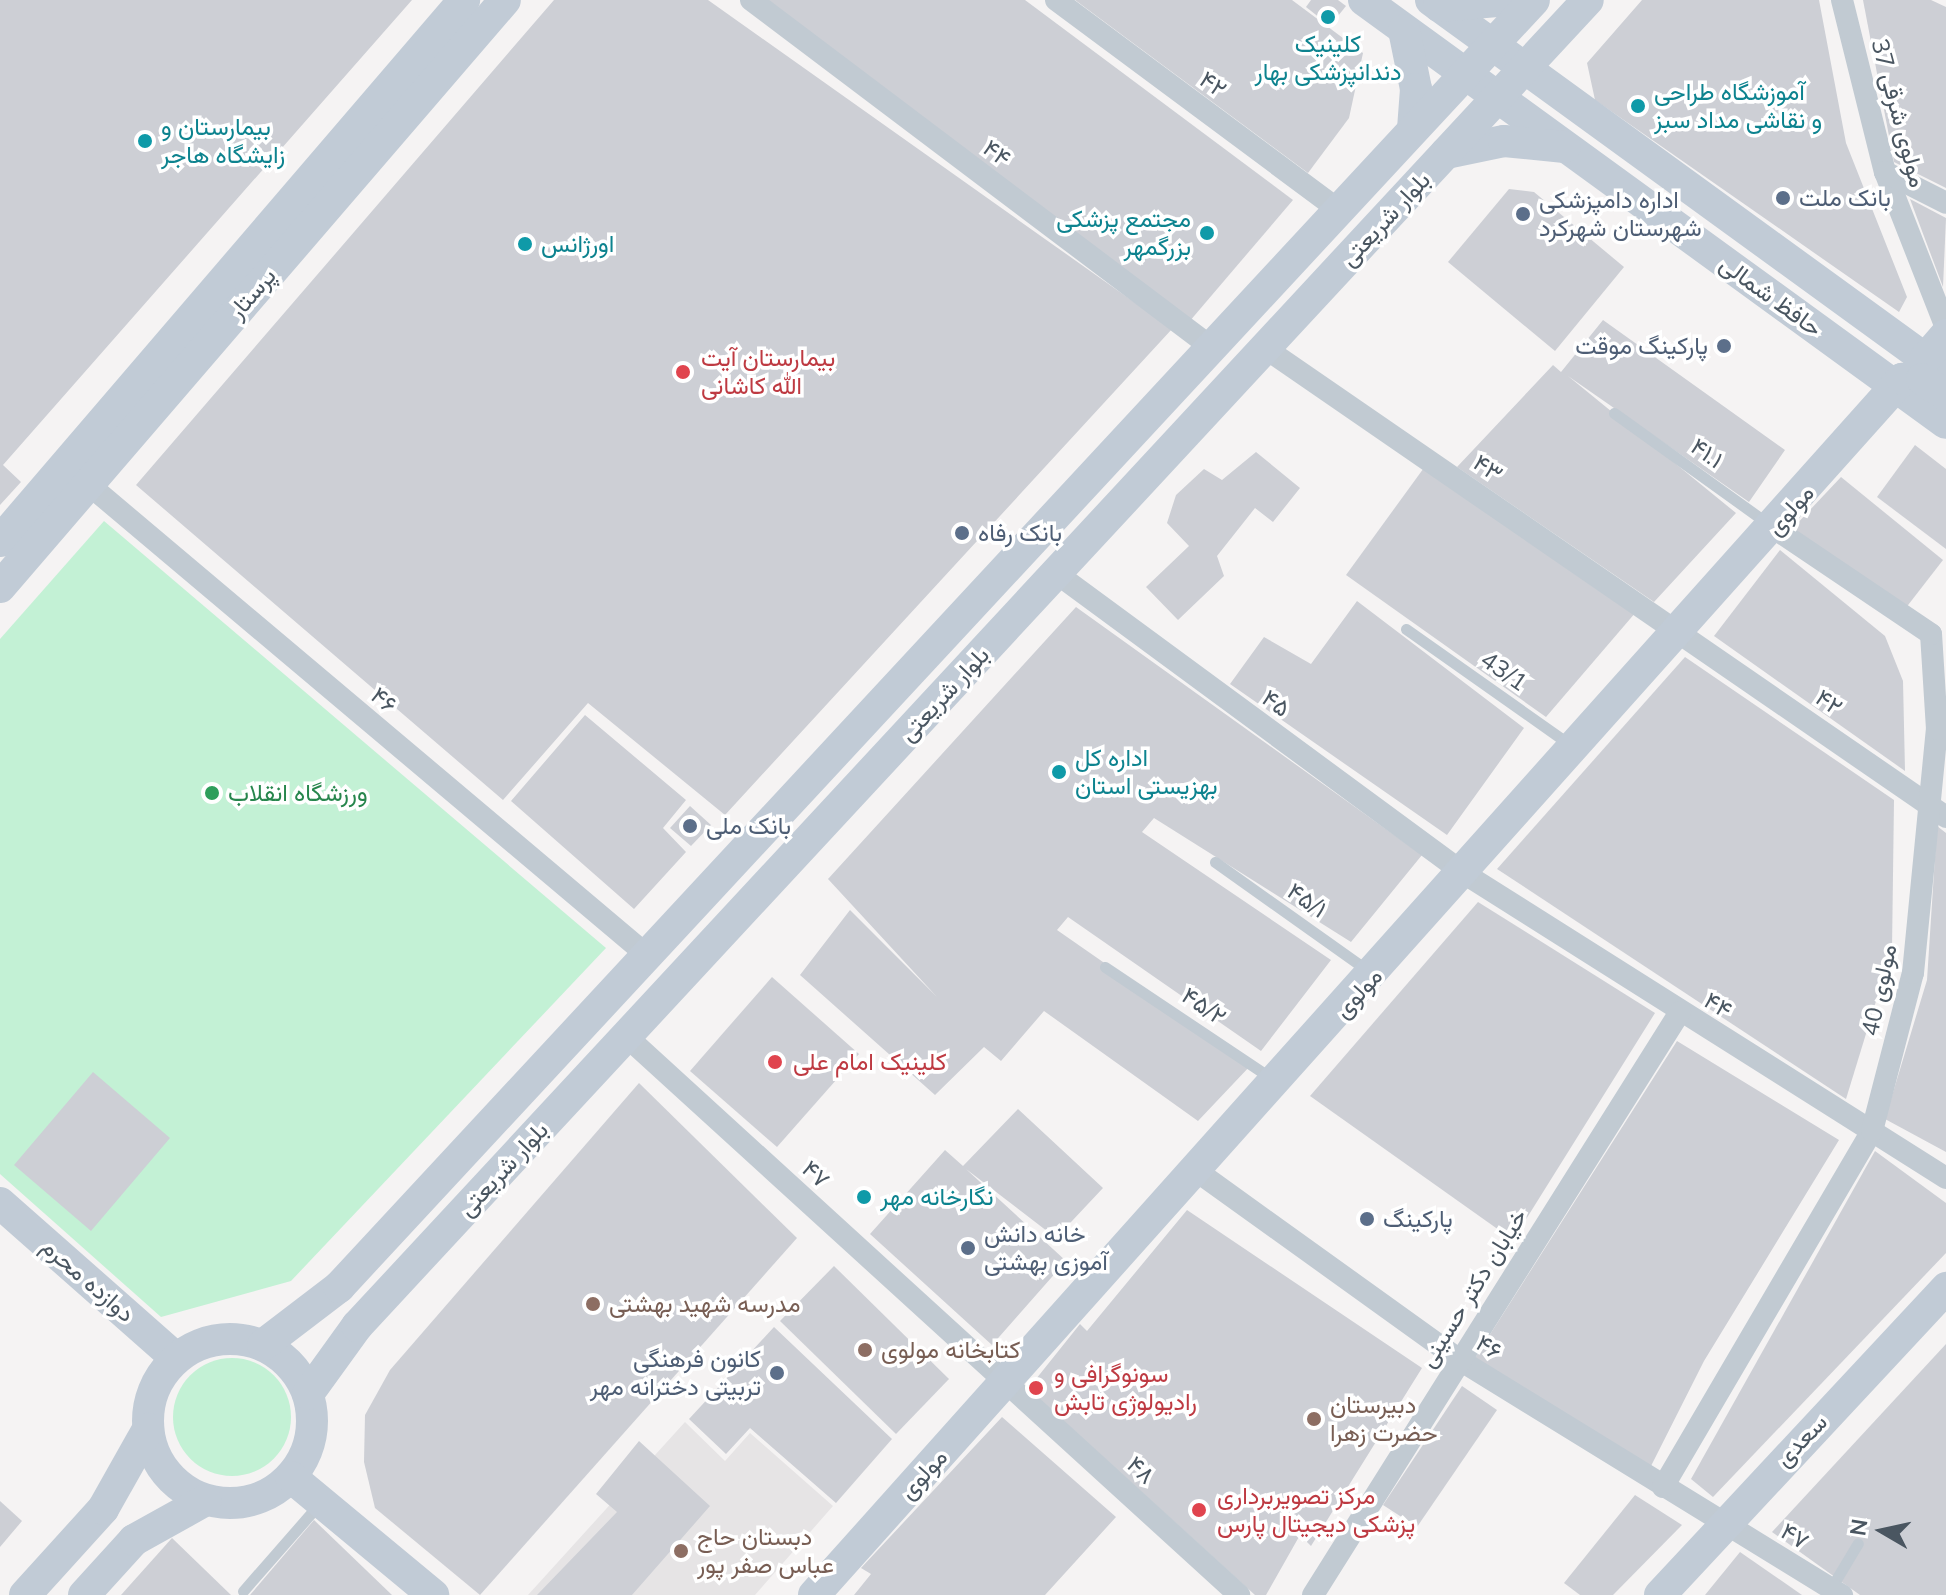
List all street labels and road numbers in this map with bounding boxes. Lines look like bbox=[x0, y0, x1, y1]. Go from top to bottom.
street label: مولوی شرقی 37 bbox=[1865, 36, 1933, 190]
street label: ۴۲ bbox=[1194, 65, 1232, 103]
street label: ۴۴ bbox=[977, 133, 1017, 173]
street label: بلوار شریعتی bbox=[1334, 166, 1436, 272]
street label: حافظ شمالی bbox=[1714, 249, 1828, 343]
street label: پرستار bbox=[222, 262, 282, 324]
street label: ۴۱.۱ bbox=[1685, 432, 1729, 474]
street label: ۴۳ bbox=[1468, 448, 1508, 488]
street label: مولوی bbox=[1760, 479, 1820, 541]
street label: بلوار شریعتی bbox=[893, 641, 995, 747]
street label: 43/1 bbox=[1475, 645, 1533, 697]
street label: ۴۶ bbox=[365, 681, 403, 719]
street label: ۴۵ bbox=[1256, 683, 1296, 723]
street label: ۴۲ bbox=[1810, 683, 1848, 721]
street label: ۴۵/۱ bbox=[1282, 876, 1332, 924]
street label: مولوی 40 bbox=[1855, 941, 1903, 1039]
street label: مولوی bbox=[1328, 962, 1388, 1024]
street label: ۴۵/۲ bbox=[1176, 981, 1232, 1031]
street label: ۴۴ bbox=[1699, 986, 1737, 1024]
street label: بلوار شریعتی bbox=[452, 1116, 554, 1222]
street label: ۴۷ bbox=[796, 1154, 836, 1194]
street label: خیابان دکتر حسینی bbox=[1413, 1203, 1533, 1373]
street label: دوازده محرم bbox=[36, 1232, 140, 1328]
street label: ۴۶ bbox=[1471, 1328, 1507, 1366]
street label: سعدی bbox=[1769, 1408, 1833, 1472]
street label: مولوی bbox=[893, 1443, 953, 1505]
street label: ۴۸ bbox=[1121, 1450, 1161, 1490]
street label: ۴۷ bbox=[1776, 1516, 1814, 1556]

